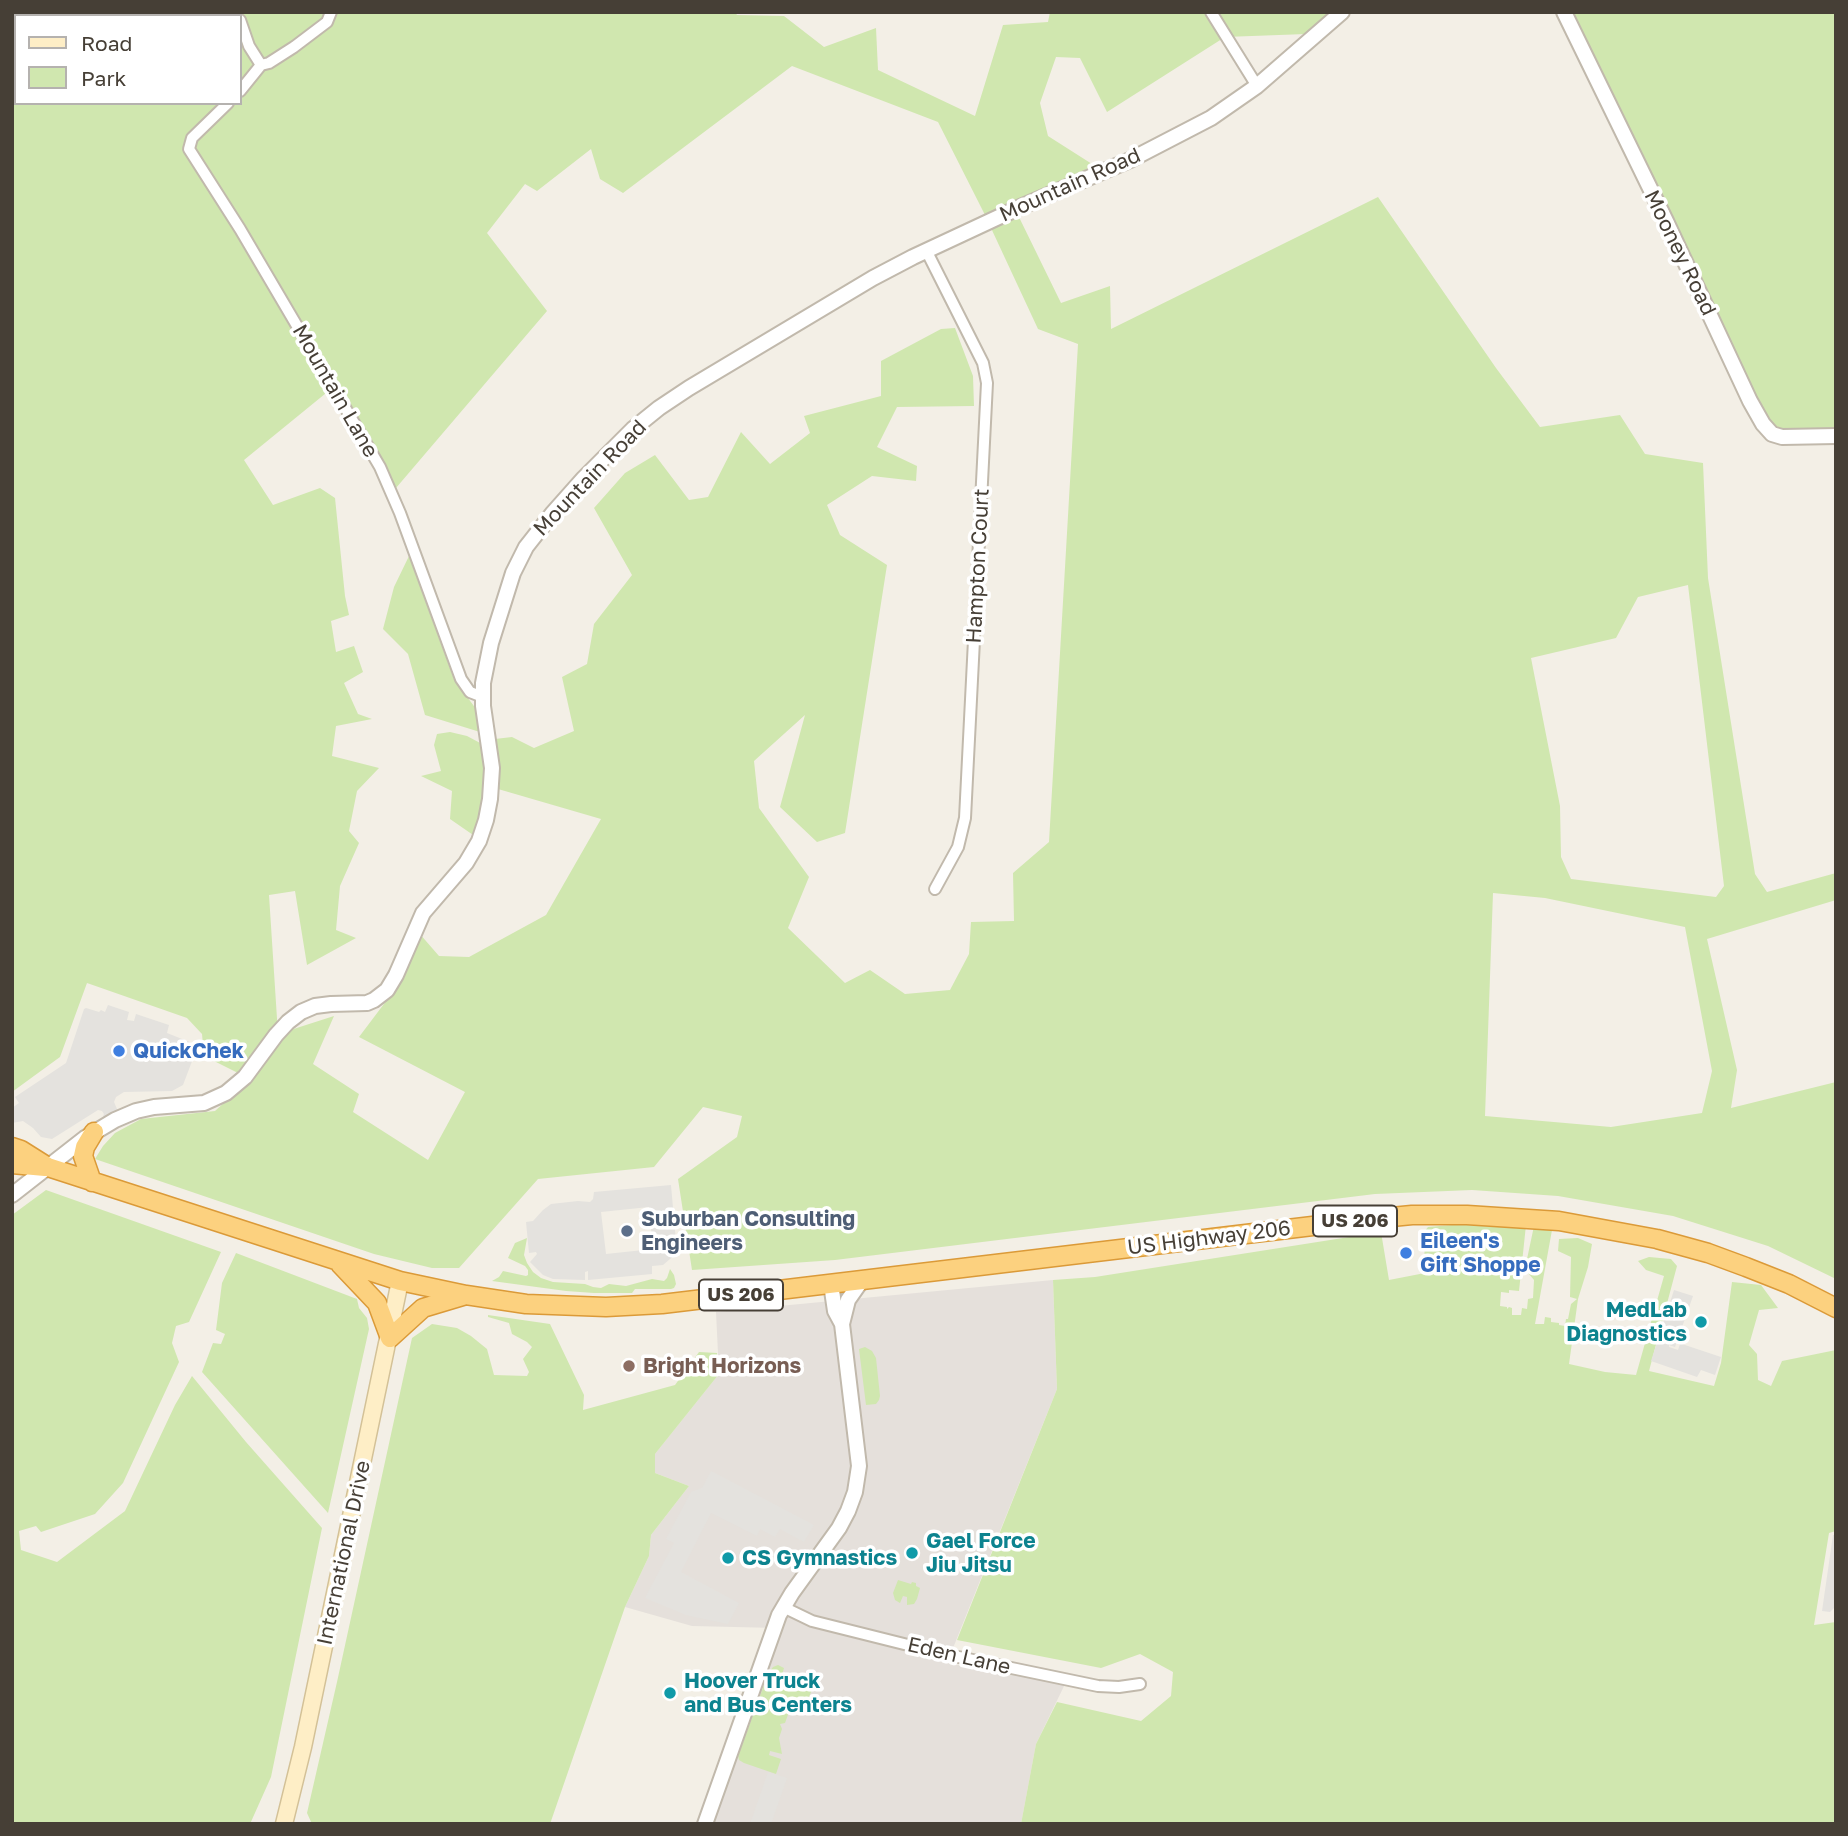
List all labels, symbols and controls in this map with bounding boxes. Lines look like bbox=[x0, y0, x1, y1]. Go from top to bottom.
legend bbox=[14, 14, 242, 105]
text: Road bbox=[81, 30, 132, 56]
text: Park bbox=[81, 65, 126, 91]
street label: Mountain Road bbox=[996, 143, 1144, 227]
street label: Mooney Road bbox=[1639, 186, 1721, 320]
street label: Mountain Lane bbox=[287, 320, 383, 462]
street label: Mountain Road bbox=[528, 415, 652, 541]
street label: Hampton Court bbox=[961, 488, 995, 644]
place label: QuickChek bbox=[133, 1038, 244, 1064]
marker: QuickChek bbox=[111, 1043, 127, 1059]
road number: US 206 bbox=[1313, 1205, 1397, 1236]
place label: Suburban Consulting Engineers bbox=[641, 1206, 855, 1256]
street label: US Highway 206 bbox=[1126, 1215, 1292, 1261]
marker: Suburban Consulting Engineers bbox=[619, 1223, 635, 1239]
place label: Eileen's Gift Shoppe bbox=[1420, 1228, 1541, 1278]
marker: Eileen's Gift Shoppe bbox=[1398, 1245, 1414, 1261]
road number: US 206 bbox=[699, 1280, 783, 1310]
place label: MedLab Diagnostics bbox=[1566, 1297, 1687, 1347]
marker: MedLab Diagnostics bbox=[1693, 1314, 1709, 1330]
place label: Bright Horizons bbox=[643, 1353, 801, 1379]
marker: Bright Horizons bbox=[621, 1358, 637, 1374]
street label: International Drive bbox=[312, 1458, 376, 1648]
place label: Gael Force Jiu Jitsu bbox=[926, 1528, 1036, 1578]
place label: CS Gymnastics bbox=[742, 1545, 897, 1571]
marker: Gael Force Jiu Jitsu bbox=[904, 1545, 920, 1561]
marker: CS Gymnastics bbox=[720, 1550, 736, 1566]
street label: Eden Lane bbox=[905, 1632, 1013, 1680]
place label: Hoover Truck and Bus Centers bbox=[684, 1668, 852, 1718]
marker: Hoover Truck and Bus Centers bbox=[662, 1685, 678, 1701]

